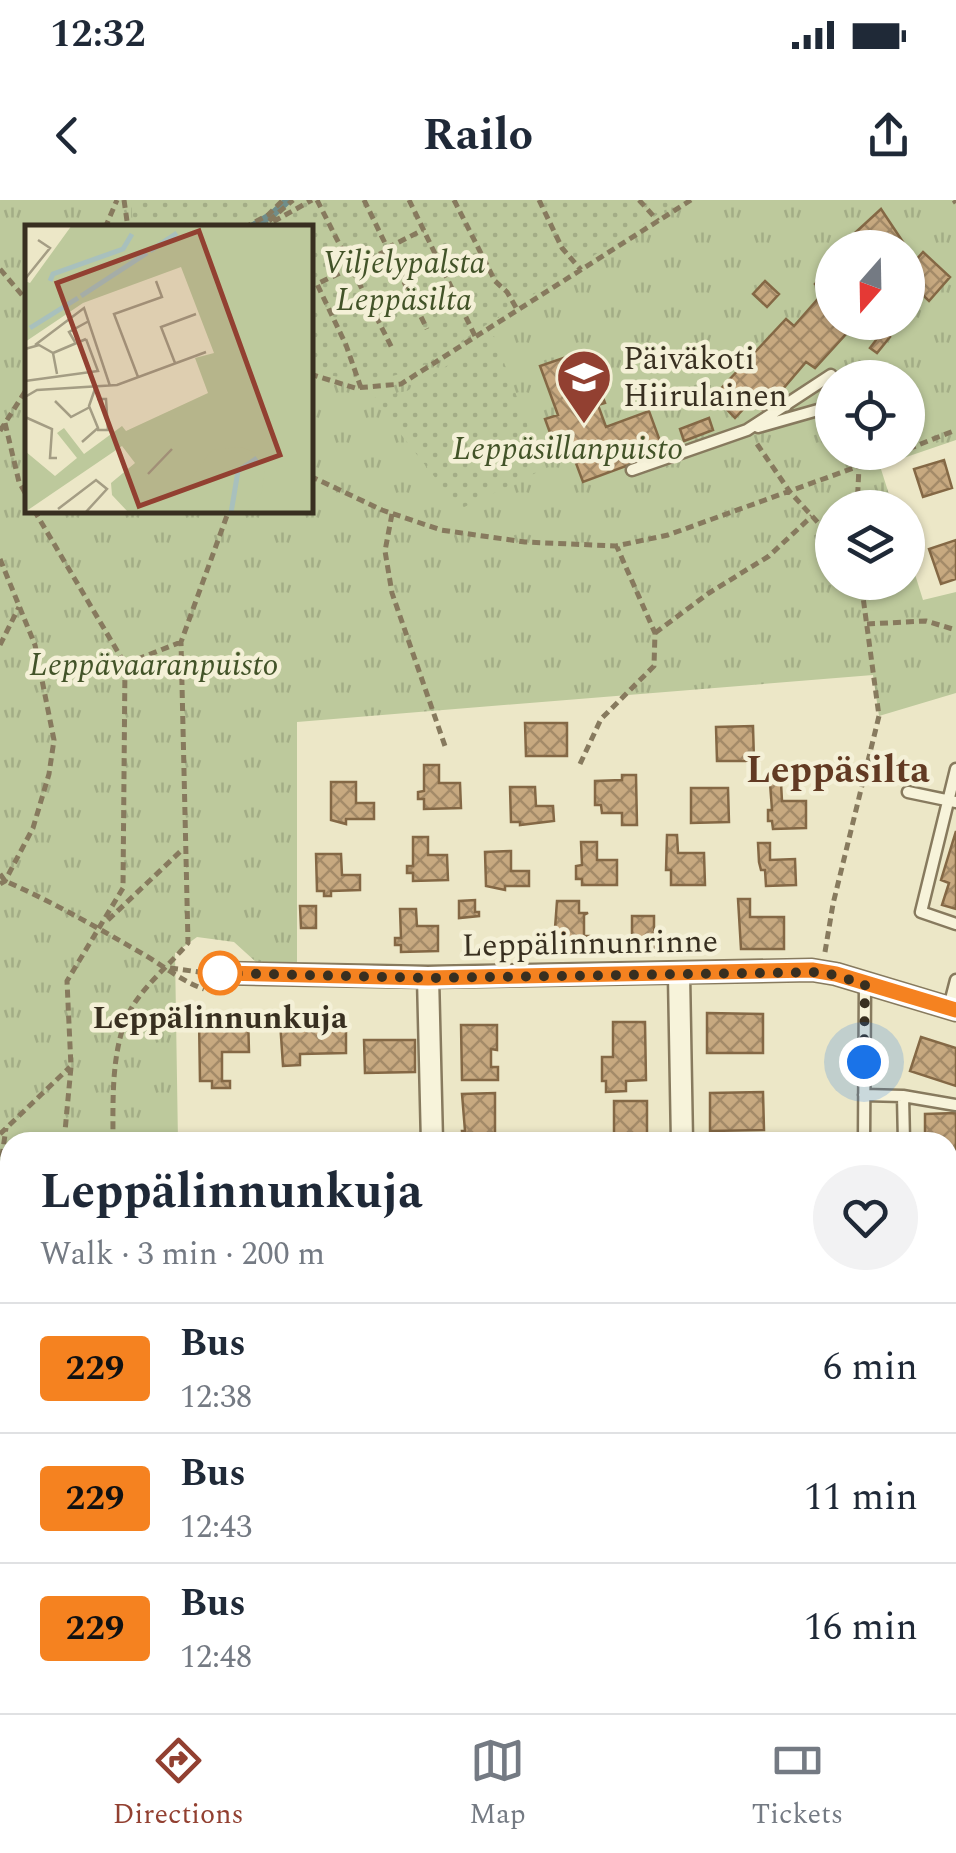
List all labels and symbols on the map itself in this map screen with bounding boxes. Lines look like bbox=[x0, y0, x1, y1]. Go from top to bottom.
inset map bbox=[25, 225, 312, 512]
north arrow bbox=[815, 230, 925, 340]
park label: Viljelypalsta Leppäsilta bbox=[322, 239, 486, 325]
place label: Päiväkoti Hiirulainen bbox=[623, 335, 787, 421]
school or university icon: Päiväkoti Hiirulainen bbox=[554, 347, 614, 426]
park label: Leppäsillanpuisto bbox=[453, 425, 683, 474]
park label: Leppävaaranpuisto bbox=[29, 641, 279, 690]
district label: Leppäsilta bbox=[746, 742, 930, 800]
street label: Leppälinnunrinne bbox=[461, 917, 719, 971]
marker: Leppälinnunkuja bbox=[199, 952, 241, 994]
place label: Leppälinnunkuja bbox=[92, 994, 348, 1043]
your location bbox=[839, 1037, 889, 1087]

